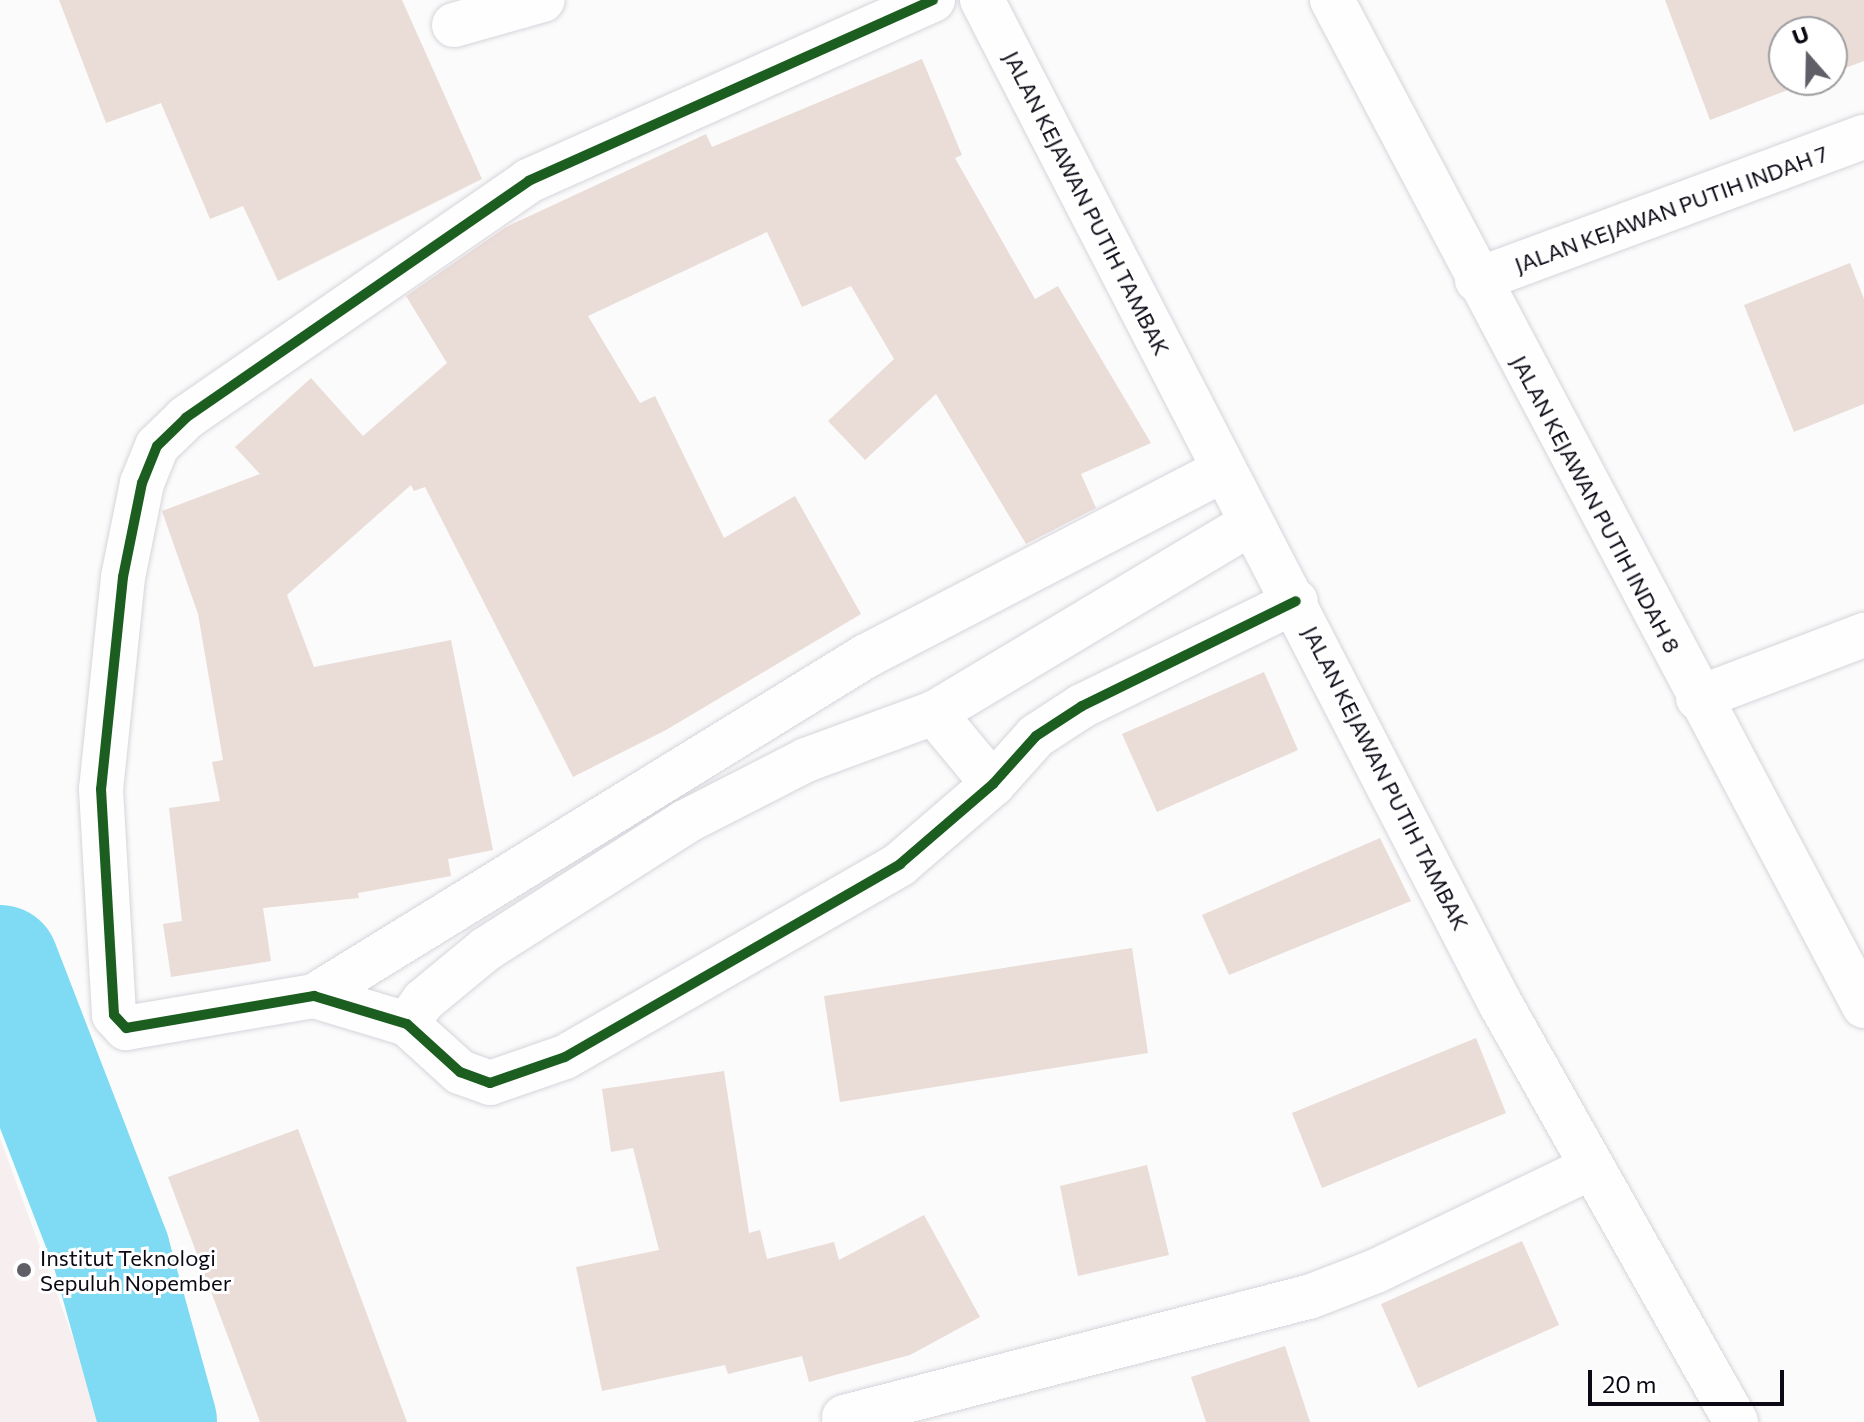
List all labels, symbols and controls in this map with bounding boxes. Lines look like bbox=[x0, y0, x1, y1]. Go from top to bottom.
north arrow bbox=[1768, 16, 1848, 96]
text: U bbox=[1788, 19, 1812, 50]
street label: JALAN KEJAWAN PUTIH TAMBAK bbox=[998, 46, 1176, 360]
street label: JALAN KEJAWAN PUTIH INDAH 7 bbox=[1511, 140, 1831, 278]
street label: JALAN KEJAWAN PUTIH INDAH 8 bbox=[1506, 351, 1686, 657]
street label: JALAN KEJAWAN PUTIH TAMBAK bbox=[1297, 621, 1475, 935]
place label: Institut Teknologi Sepuluh Nopember bbox=[40, 1244, 231, 1296]
marker: Institut Teknologi Sepuluh Nopember bbox=[15, 1261, 33, 1279]
scale bar bbox=[1592, 1354, 1788, 1404]
text: 20 m bbox=[1602, 1369, 1656, 1398]

